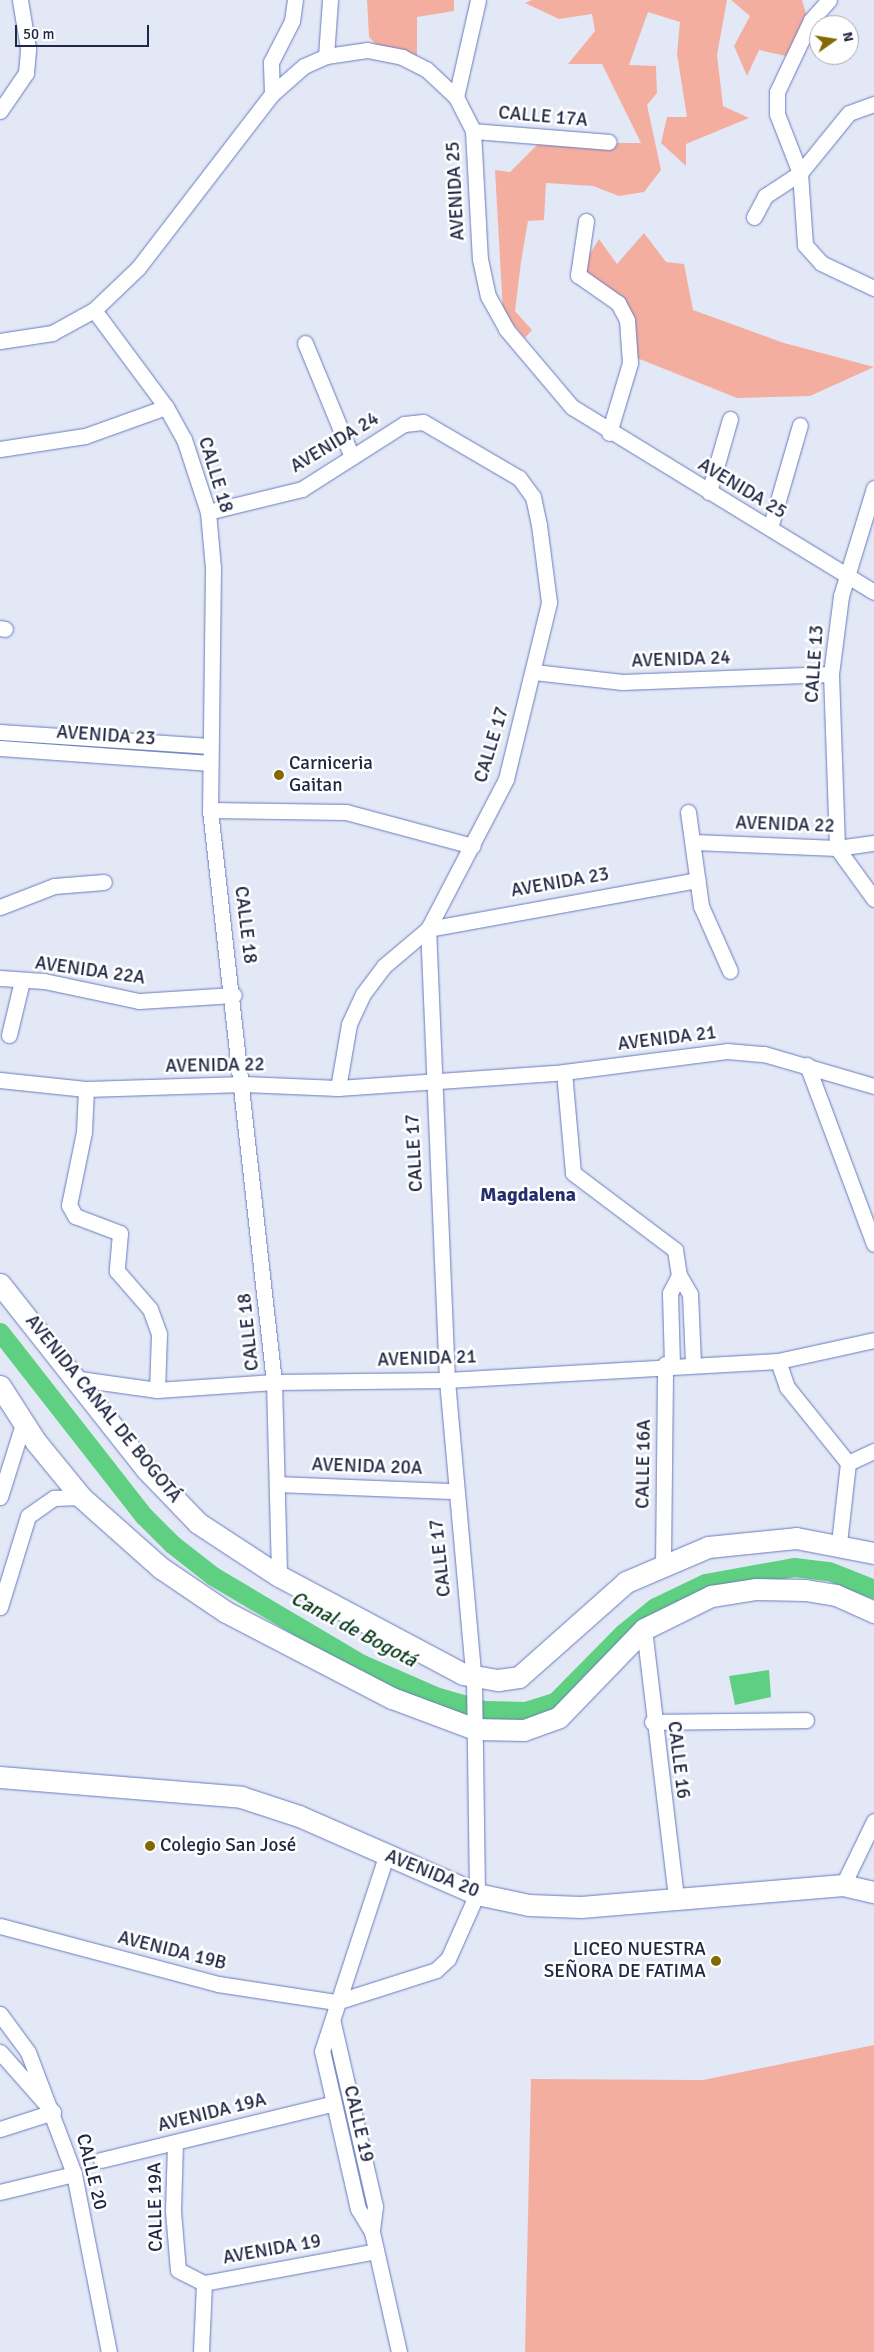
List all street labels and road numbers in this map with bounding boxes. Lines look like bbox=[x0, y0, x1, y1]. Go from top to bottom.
street label: CALLE 17A bbox=[497, 102, 589, 132]
street label: AVENIDA 25 bbox=[442, 141, 470, 241]
street label: AVENIDA 24 bbox=[287, 408, 383, 478]
street label: CALLE 18 bbox=[193, 434, 237, 516]
street label: AVENIDA 25 bbox=[694, 454, 790, 524]
street label: CALLE 13 bbox=[801, 624, 829, 704]
street label: AVENIDA 24 bbox=[631, 647, 731, 673]
street label: CALLE 17 bbox=[470, 704, 514, 786]
street label: AVENIDA 23 bbox=[56, 721, 156, 751]
street label: AVENIDA 22 bbox=[735, 812, 835, 838]
street label: AVENIDA 23 bbox=[509, 863, 611, 903]
street label: CALLE 18 bbox=[229, 885, 261, 965]
street label: AVENIDA 22A bbox=[34, 952, 146, 990]
street label: AVENIDA 21 bbox=[616, 1022, 718, 1056]
street label: AVENIDA 22 bbox=[165, 1054, 265, 1078]
street label: CALLE 17 bbox=[402, 1113, 428, 1193]
street label: CALLE 18 bbox=[234, 1292, 264, 1372]
street label: AVENIDA CANAL DE BOGOTÁ bbox=[20, 1310, 186, 1508]
street label: AVENIDA 21 bbox=[377, 1346, 477, 1372]
street label: CALLE 16A bbox=[632, 1419, 656, 1509]
street label: AVENIDA 20A bbox=[311, 1454, 423, 1480]
street label: CALLE 17 bbox=[426, 1518, 456, 1598]
street label: CALLE 16 bbox=[662, 1720, 694, 1800]
street label: AVENIDA 20 bbox=[382, 1845, 482, 1903]
street label: AVENIDA 19B bbox=[116, 1927, 228, 1975]
street label: CALLE 19 bbox=[338, 2083, 378, 2165]
street label: AVENIDA 19A bbox=[155, 2089, 269, 2137]
street label: CALLE 20 bbox=[71, 2131, 111, 2213]
street label: CALLE 19A bbox=[144, 2162, 168, 2252]
street label: AVENIDA 19 bbox=[221, 2230, 323, 2270]

